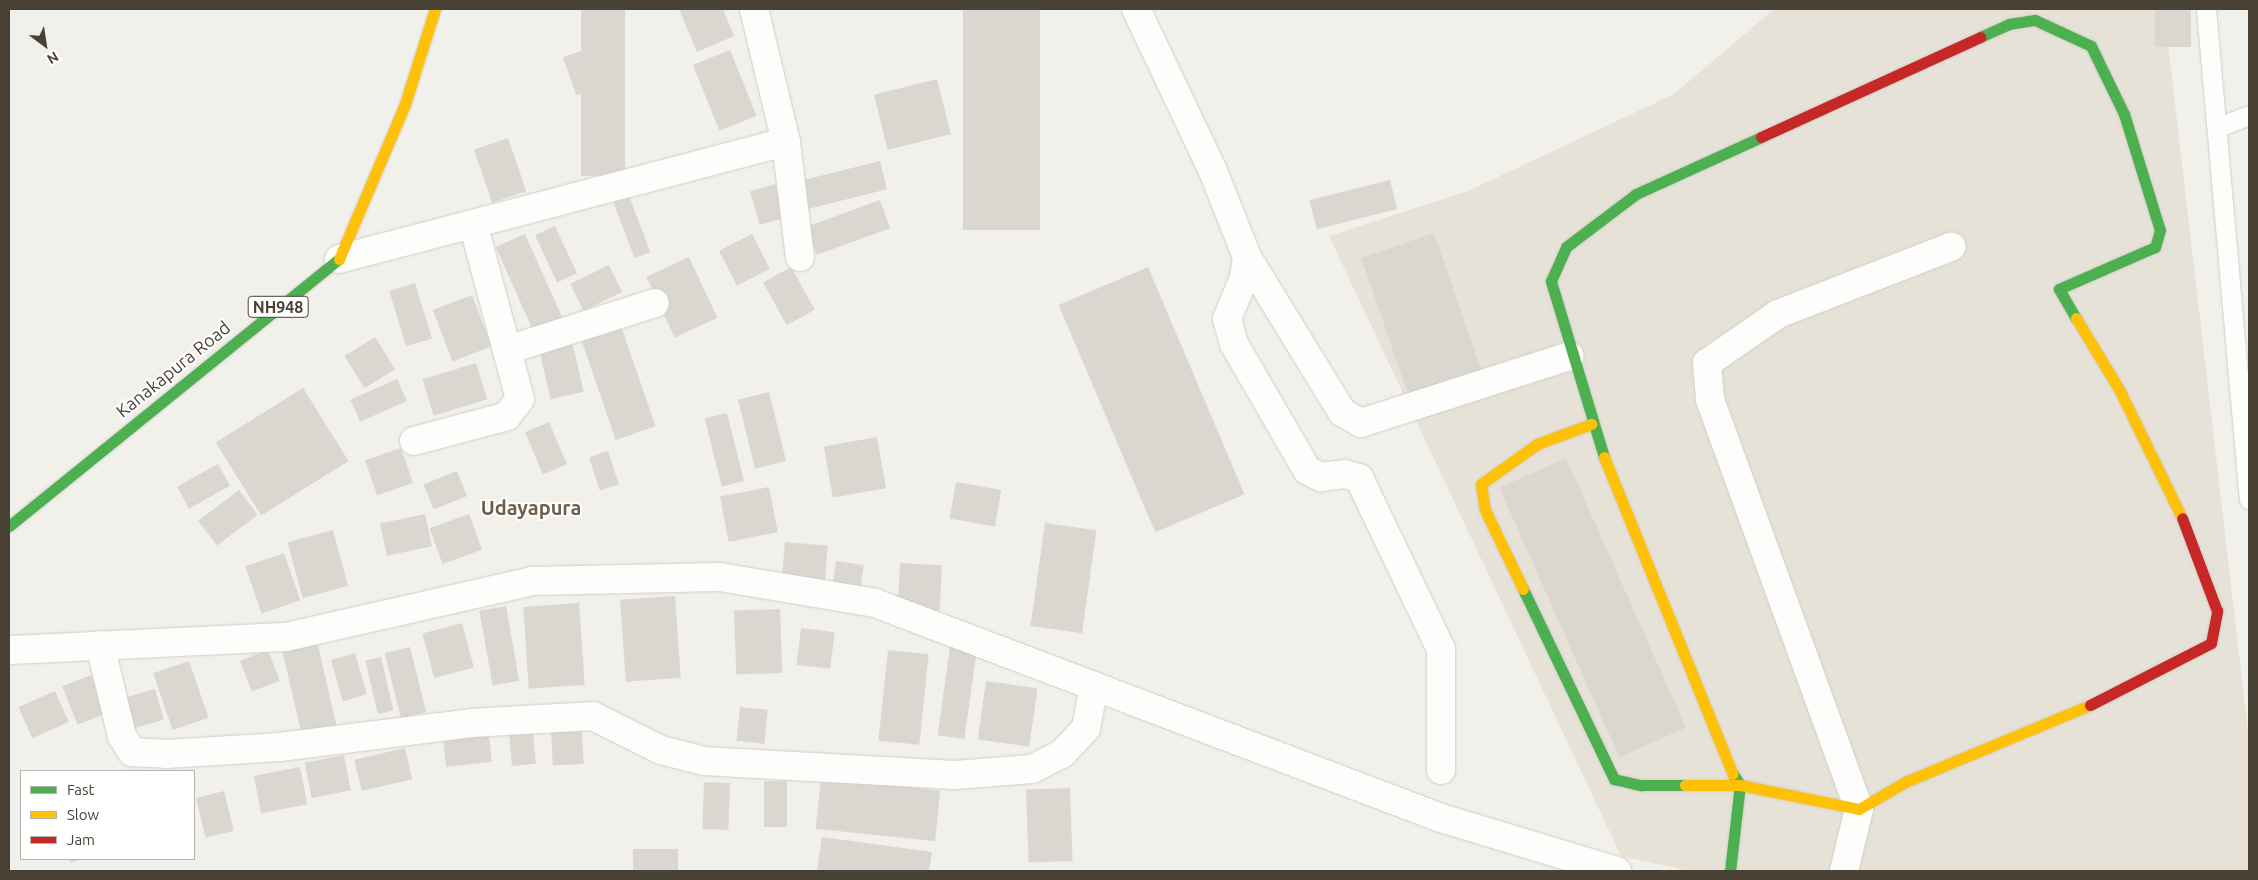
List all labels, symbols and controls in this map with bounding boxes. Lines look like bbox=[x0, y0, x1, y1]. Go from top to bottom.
north arrow bbox=[20, 20, 70, 70]
text: N bbox=[44, 48, 61, 67]
road number: NH948 bbox=[247, 294, 309, 320]
street label: Kanakapura Road bbox=[112, 316, 234, 422]
district label: Udayapura bbox=[481, 495, 581, 519]
legend bbox=[20, 770, 195, 860]
text: Fast bbox=[67, 781, 94, 798]
text: Slow bbox=[67, 806, 99, 823]
text: Jam bbox=[67, 831, 95, 848]

